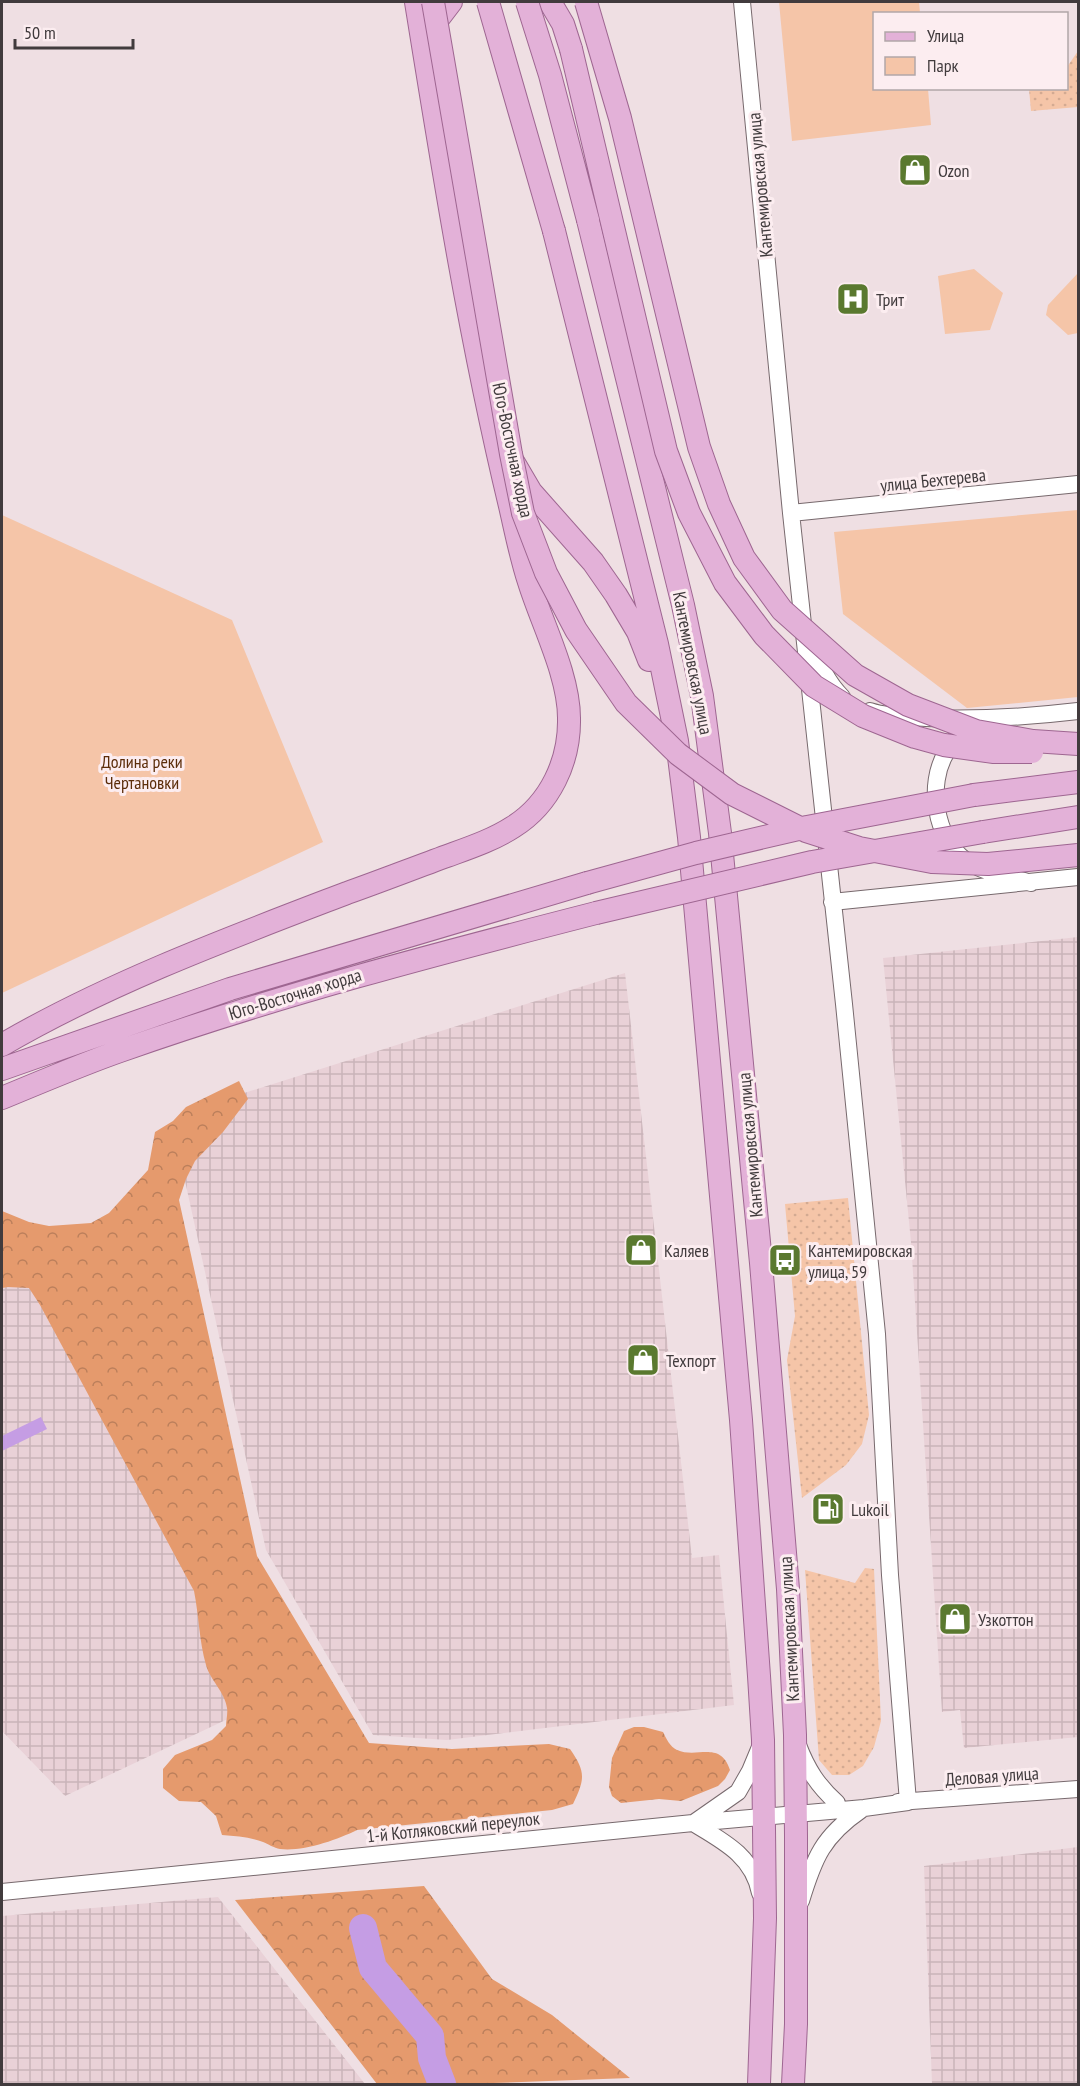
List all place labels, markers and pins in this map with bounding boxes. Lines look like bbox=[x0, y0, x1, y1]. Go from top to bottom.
shop icon: Ozon bbox=[897, 152, 933, 188]
place label: Ozon bbox=[938, 159, 970, 182]
hospital icon: Трит bbox=[835, 281, 871, 317]
place label: Трит bbox=[876, 288, 904, 311]
shop icon: Каляев bbox=[623, 1232, 659, 1268]
place label: Каляев bbox=[664, 1239, 709, 1262]
place label: Кантемировская улица, 59 bbox=[808, 1239, 913, 1283]
bus stop icon: Кантемировская улица, 59 bbox=[767, 1242, 803, 1278]
shop icon: Техпорт bbox=[625, 1342, 661, 1378]
place label: Техпорт bbox=[666, 1349, 716, 1372]
fuel station icon: Lukoil bbox=[810, 1491, 846, 1527]
place label: Lukoil bbox=[851, 1498, 890, 1521]
shop icon: Узкоттон bbox=[937, 1601, 973, 1637]
place label: Узкоттон bbox=[978, 1608, 1034, 1631]

